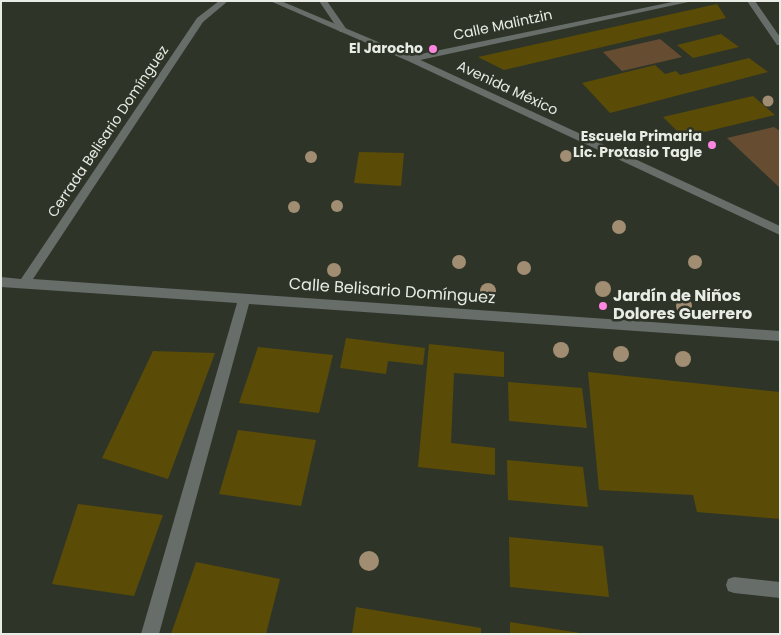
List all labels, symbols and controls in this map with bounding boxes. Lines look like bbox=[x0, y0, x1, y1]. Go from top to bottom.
street label: Calle Malintzin bbox=[452, 7, 554, 45]
place label: El Jarocho bbox=[349, 41, 423, 57]
street label: Cerrada Belisario Domínguez bbox=[45, 43, 173, 221]
marker: El Jarocho bbox=[427, 43, 439, 55]
street label: Avenida México bbox=[454, 58, 560, 120]
place label: Escuela Primaria Lic. Protasio Tagle bbox=[573, 129, 702, 162]
marker: Escuela Primaria Lic. Protasio Tagle bbox=[706, 139, 718, 151]
street label: Calle Belisario Domínguez bbox=[288, 275, 496, 309]
place label: Jardín de Niños Dolores Guerrero bbox=[613, 287, 752, 325]
marker: Jardín de Niños Dolores Guerrero bbox=[597, 300, 609, 312]

